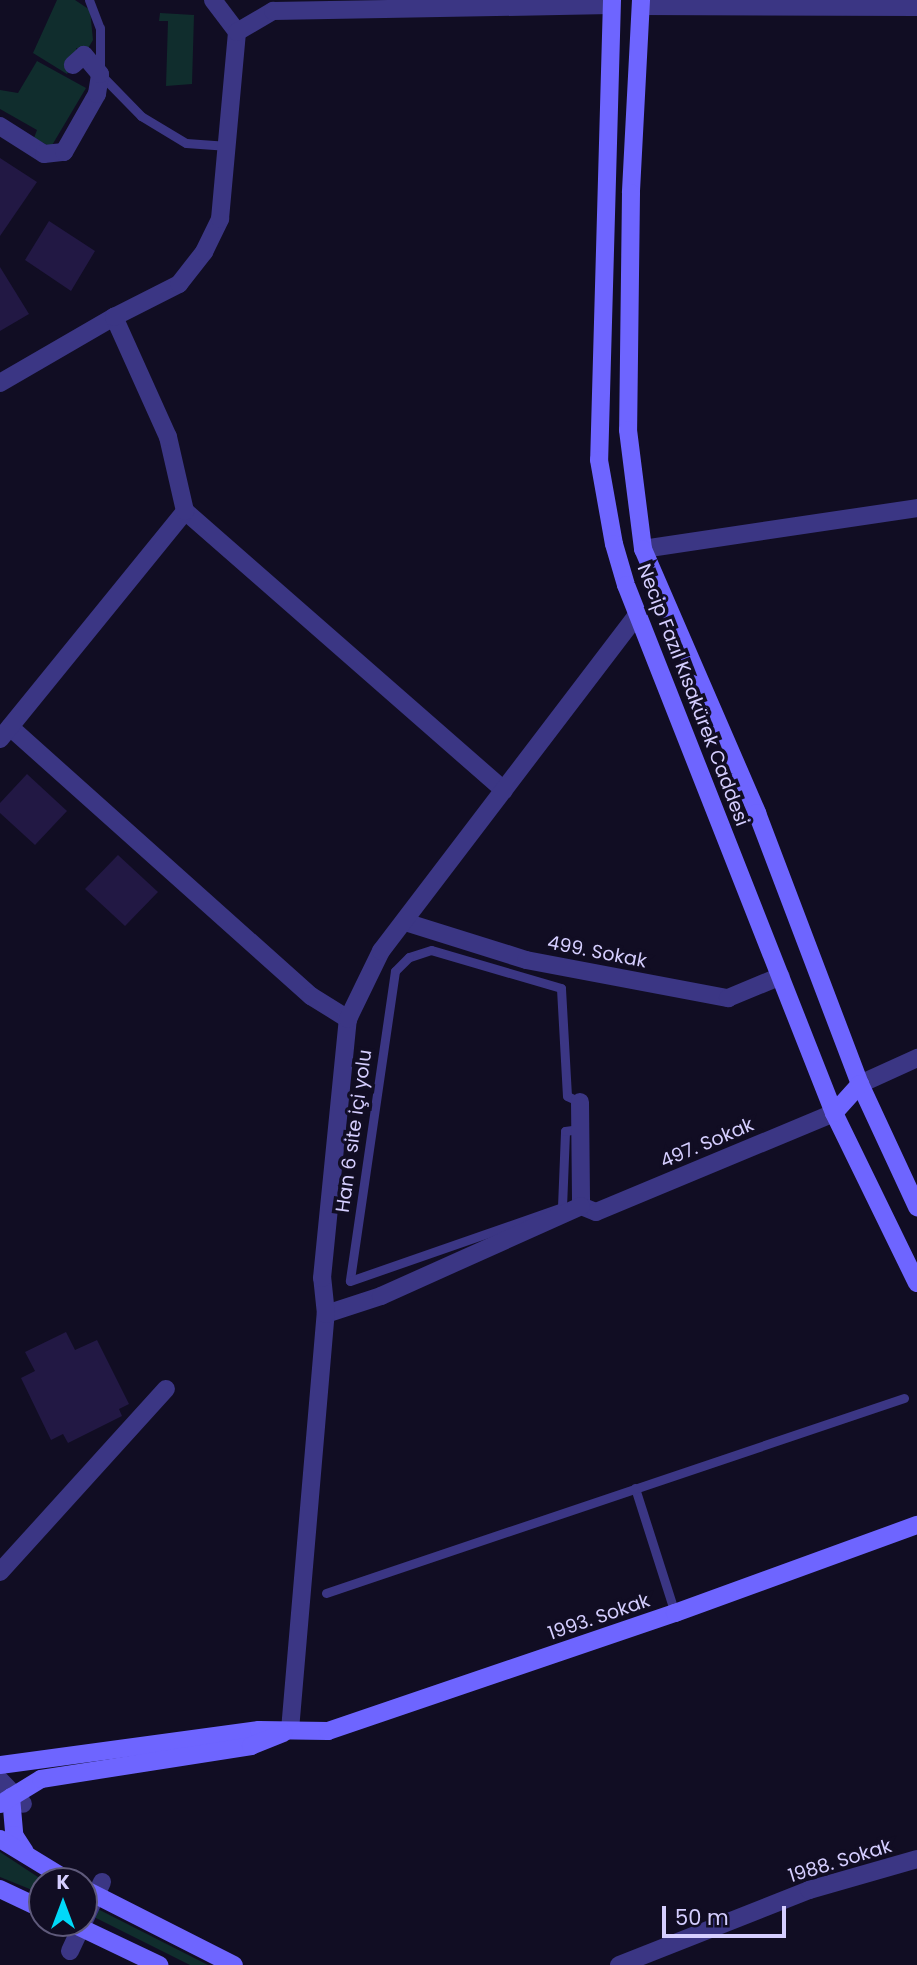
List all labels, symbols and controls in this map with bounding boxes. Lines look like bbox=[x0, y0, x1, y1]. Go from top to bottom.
street label: Necip Fazıl Kısakürek Caddesi bbox=[632, 561, 754, 829]
street label: 499. Sokak bbox=[545, 931, 649, 973]
street label: Han 6 site içi yolu bbox=[331, 1048, 377, 1214]
street label: 497. Sokak bbox=[657, 1113, 757, 1173]
street label: 1993. Sokak bbox=[545, 1589, 653, 1645]
street label: 1988. Sokak bbox=[786, 1834, 894, 1888]
north arrow bbox=[28, 1867, 98, 1937]
text: K bbox=[56, 1869, 70, 1896]
scale bar bbox=[665, 1892, 789, 1936]
text: 50 m bbox=[675, 1903, 729, 1932]

